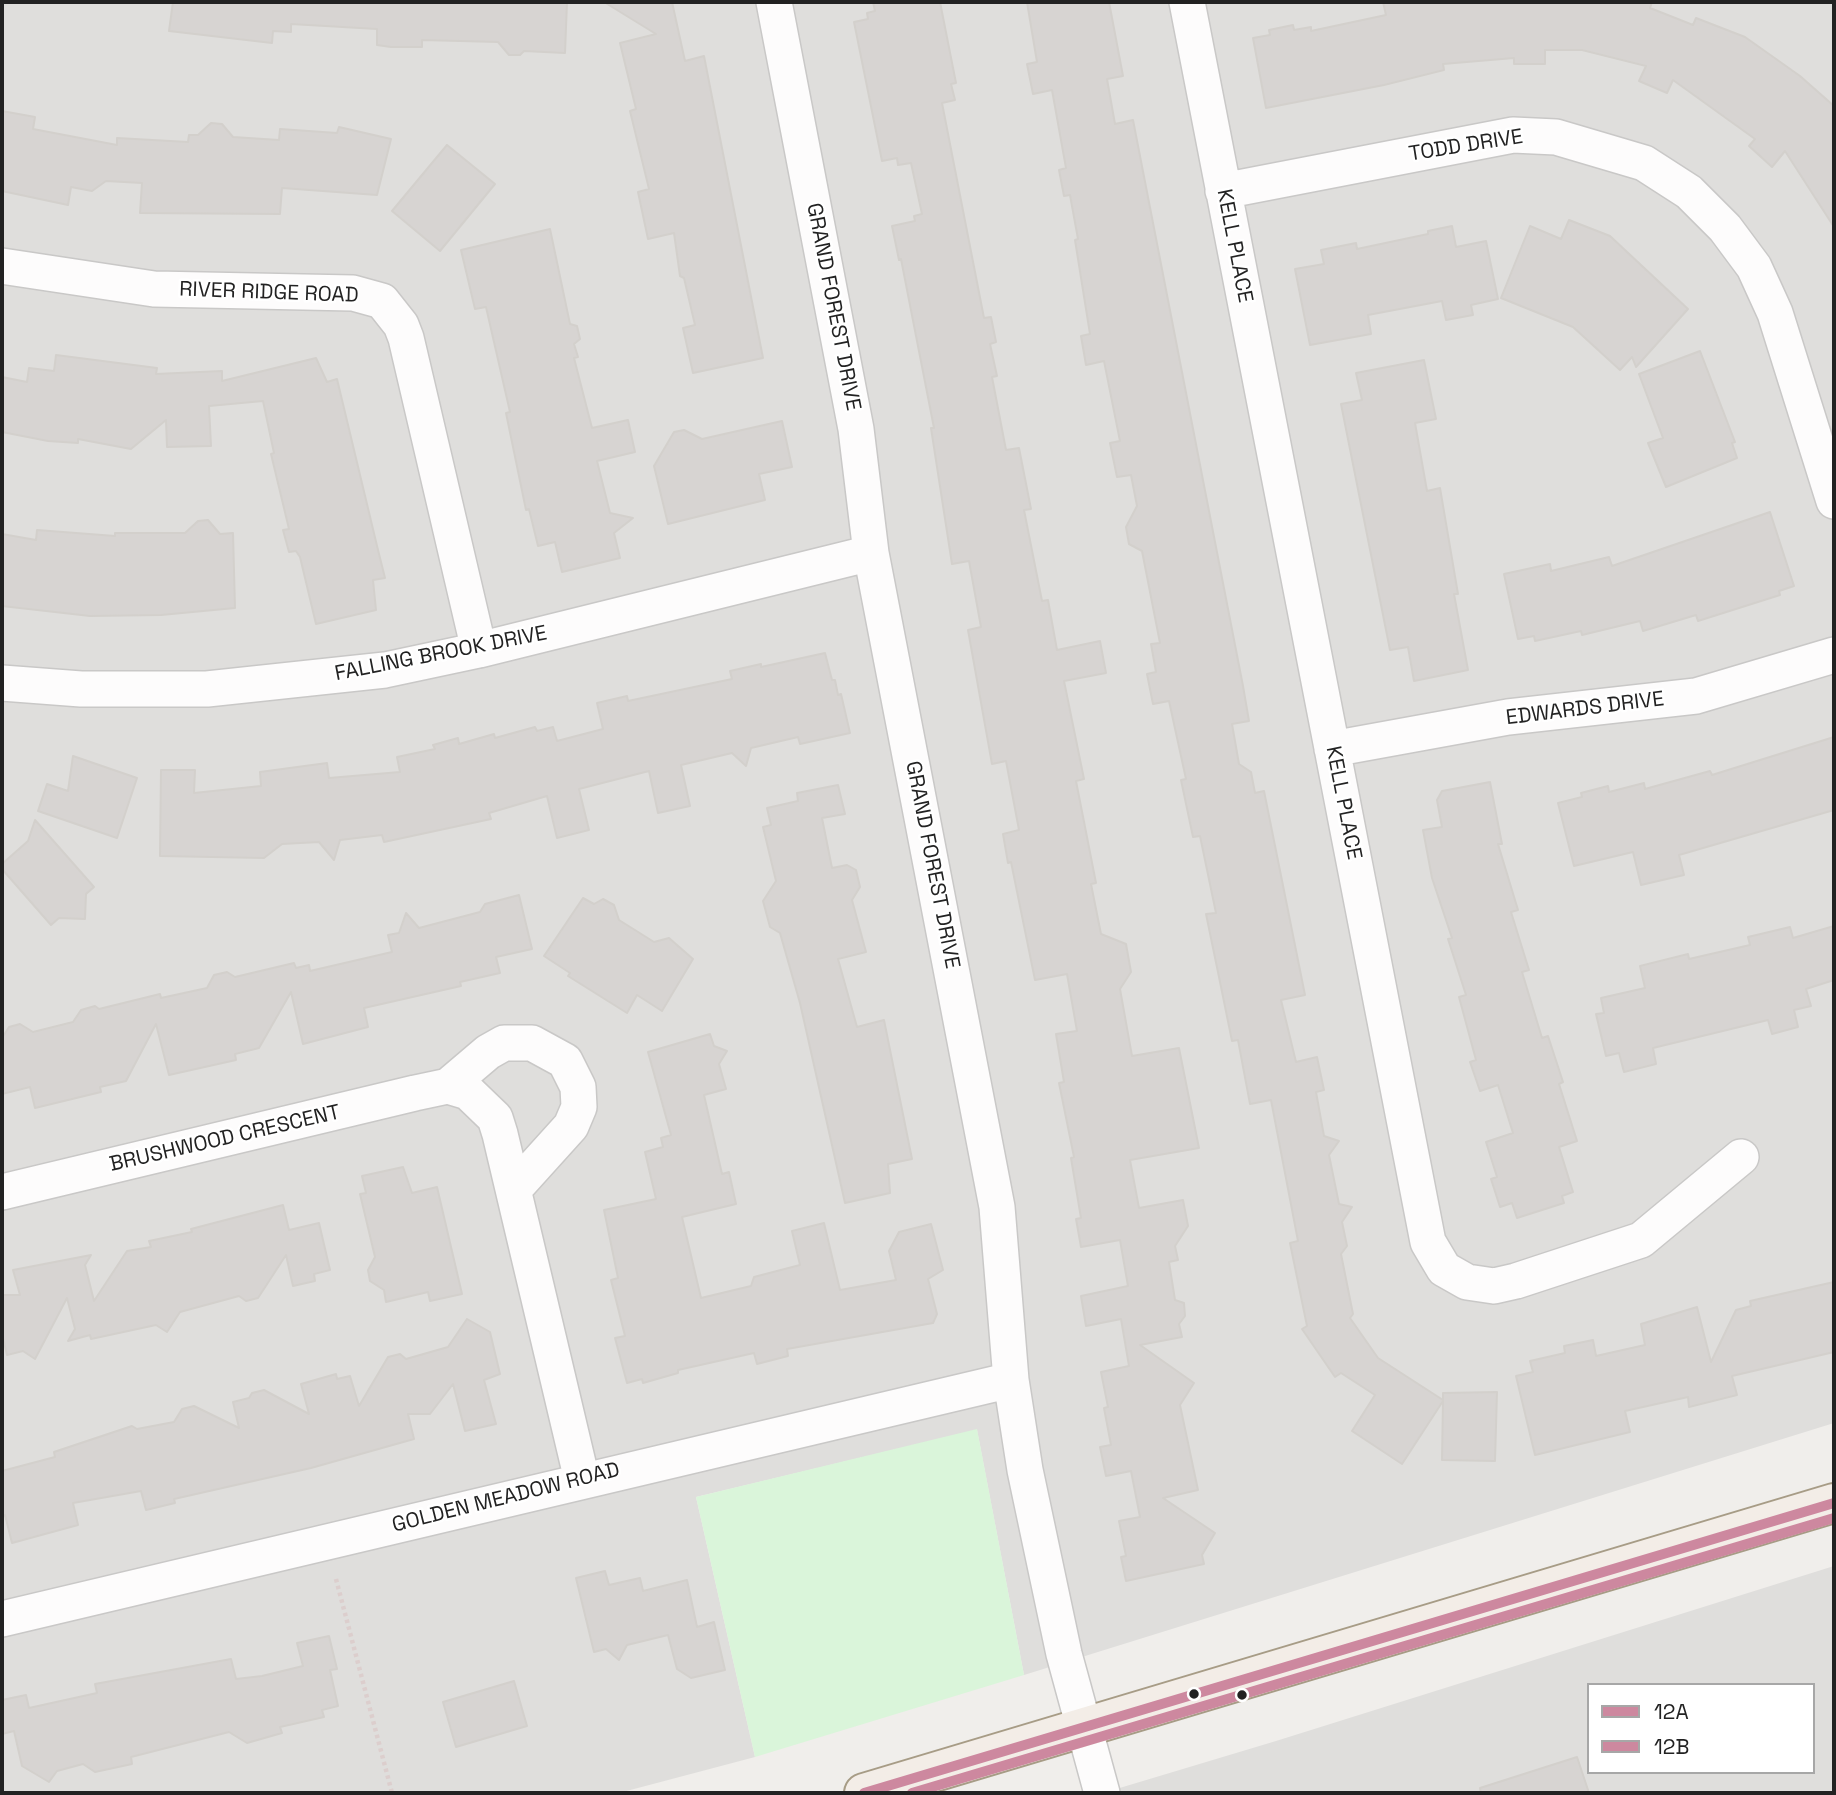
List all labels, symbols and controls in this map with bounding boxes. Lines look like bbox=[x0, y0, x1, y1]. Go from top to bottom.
street label: TODD DRIVE bbox=[1407, 125, 1525, 167]
street label: KELL PLACE bbox=[1211, 187, 1257, 305]
street label: GRAND FOREST DRIVE bbox=[800, 201, 866, 413]
street label: RIVER RIDGE ROAD bbox=[179, 277, 359, 309]
street label: FALLING BROOK DRIVE bbox=[333, 621, 549, 687]
street label: EDWARDS DRIVE bbox=[1504, 687, 1666, 731]
street label: KELL PLACE bbox=[1320, 744, 1366, 862]
street label: GRAND FOREST DRIVE bbox=[899, 759, 965, 971]
street label: BRUSHWOOD CRESCENT bbox=[107, 1100, 343, 1178]
street label: GOLDEN MEADOW ROAD bbox=[390, 1458, 622, 1538]
legend bbox=[1588, 1683, 1815, 1774]
unlabelled marker bbox=[1187, 1687, 1201, 1701]
unlabelled marker bbox=[1235, 1688, 1249, 1702]
text: 12A bbox=[1654, 1698, 1689, 1725]
text: 12B bbox=[1654, 1733, 1689, 1760]

